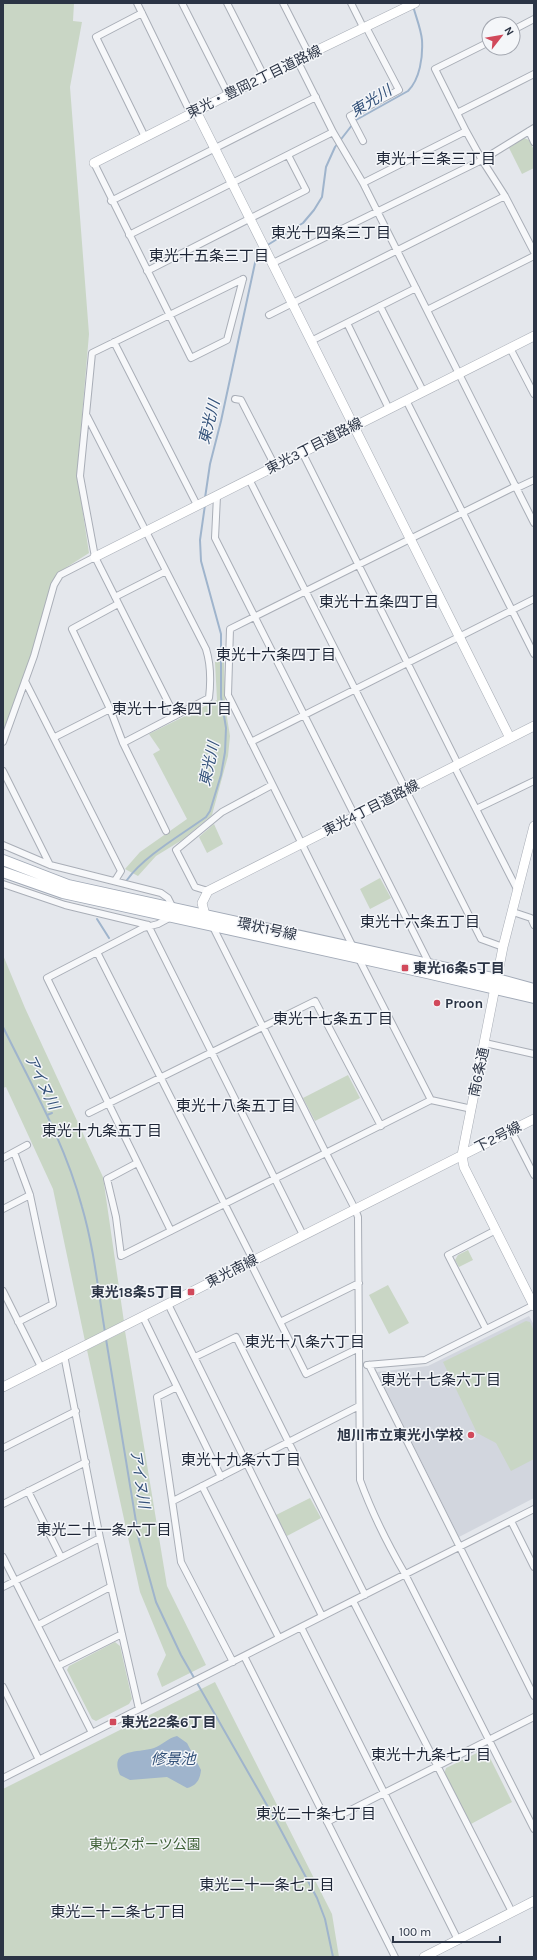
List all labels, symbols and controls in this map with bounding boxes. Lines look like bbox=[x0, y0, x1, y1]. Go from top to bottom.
north arrow bbox=[481, 16, 521, 56]
text: N bbox=[502, 24, 517, 38]
street label: 東光・豊岡2丁目道路線 bbox=[184, 42, 324, 122]
water label: 東光川 bbox=[347, 80, 397, 121]
district label: 東光十三条三丁目 bbox=[376, 150, 496, 168]
district label: 東光十四条三丁目 bbox=[271, 224, 391, 242]
district label: 東光十五条三丁目 bbox=[149, 247, 269, 265]
water label: 東光川 bbox=[195, 396, 224, 446]
street label: 東光3丁目道路線 bbox=[263, 414, 365, 478]
district label: 東光十五条四丁目 bbox=[319, 593, 439, 611]
district label: 東光十六条四丁目 bbox=[216, 646, 336, 664]
district label: 東光十七条四丁目 bbox=[112, 700, 232, 718]
water label: 東光川 bbox=[196, 738, 223, 788]
street label: 東光4丁目道路線 bbox=[320, 776, 422, 840]
district label: 東光十六条五丁目 bbox=[360, 913, 480, 931]
street label: 環状1号線 bbox=[236, 914, 298, 944]
place label: 東光16条5丁目 bbox=[413, 960, 505, 977]
marker: 東光16条5丁目 bbox=[400, 963, 410, 973]
place label: Proon bbox=[445, 995, 483, 1012]
marker: Proon bbox=[432, 998, 442, 1008]
district label: 東光十七条五丁目 bbox=[273, 1010, 393, 1028]
street label: 南6条通 bbox=[465, 1046, 493, 1098]
water label: アイヌ川 bbox=[21, 1051, 64, 1114]
district label: 東光十八条五丁目 bbox=[176, 1097, 296, 1115]
street label: 下2号線 bbox=[472, 1118, 524, 1156]
district label: 東光十九条五丁目 bbox=[42, 1122, 162, 1140]
street label: 東光南線 bbox=[203, 1251, 261, 1291]
place label: 東光18条5丁目 bbox=[91, 1284, 183, 1301]
marker: 東光18条5丁目 bbox=[186, 1287, 196, 1297]
district label: 東光十八条六丁目 bbox=[245, 1333, 365, 1351]
district label: 東光十七条六丁目 bbox=[381, 1371, 501, 1389]
place label: 旭川市立東光小学校 bbox=[337, 1427, 463, 1444]
marker: 旭川市立東光小学校 bbox=[466, 1430, 476, 1440]
water label: アイヌ川 bbox=[126, 1448, 154, 1512]
district label: 東光十九条六丁目 bbox=[181, 1451, 301, 1469]
district label: 東光二十一条六丁目 bbox=[36, 1521, 172, 1539]
place label: 東光22条6丁目 bbox=[121, 1714, 216, 1731]
marker: 東光22条6丁目 bbox=[108, 1717, 118, 1727]
district label: 東光十九条七丁目 bbox=[371, 1746, 491, 1764]
water label: 修景池 bbox=[150, 1750, 197, 1768]
district label: 東光二十条七丁目 bbox=[256, 1805, 376, 1823]
park label: 東光スポーツ公園 bbox=[89, 1836, 201, 1853]
district label: 東光二十一条七丁目 bbox=[199, 1876, 335, 1894]
district label: 東光二十二条七丁目 bbox=[50, 1903, 186, 1921]
scale bar bbox=[393, 1918, 500, 1944]
text: 100 m bbox=[399, 1925, 431, 1939]

